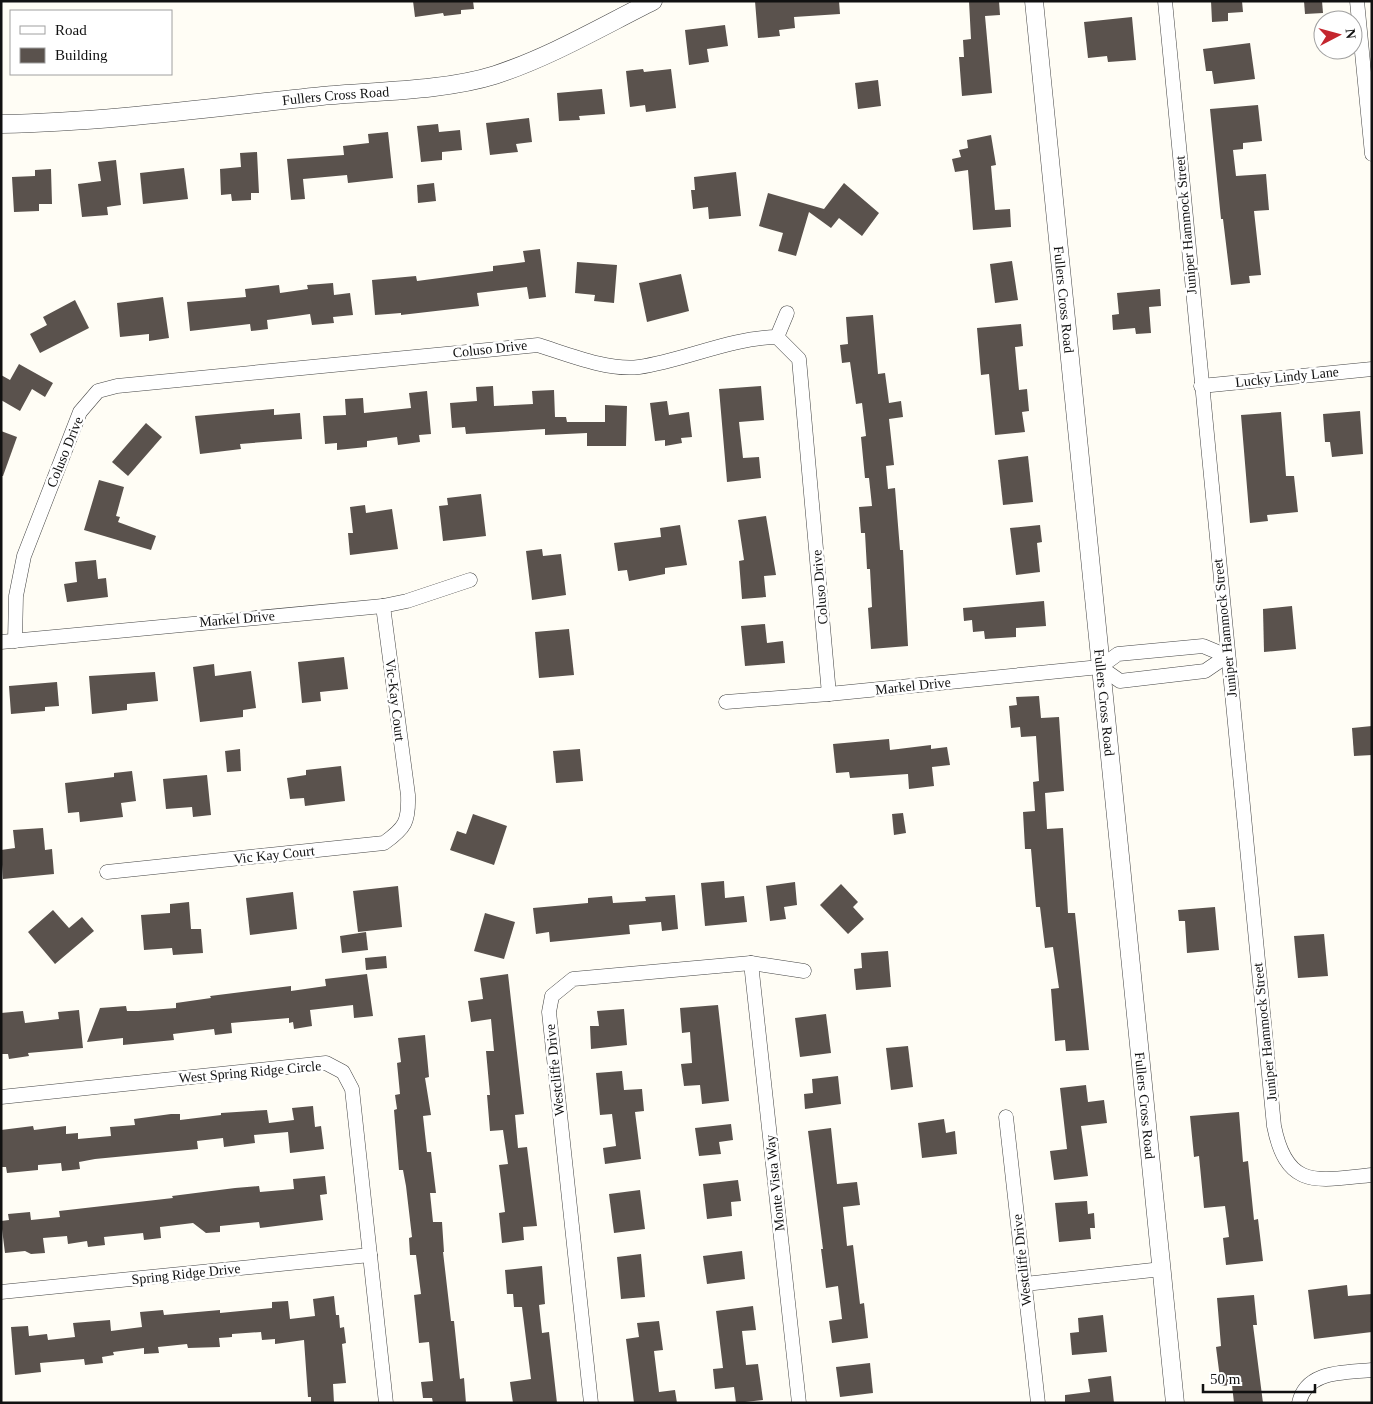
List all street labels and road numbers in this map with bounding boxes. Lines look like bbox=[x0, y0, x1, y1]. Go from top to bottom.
street label: Fullers Cross Road bbox=[281, 84, 390, 108]
street label: Juniper Hammock Street bbox=[1172, 155, 1200, 295]
street label: Fullers Cross Road bbox=[1051, 245, 1077, 354]
street label: Coluso Drive bbox=[452, 338, 528, 360]
street label: Lucky Lindy Lane bbox=[1234, 364, 1340, 390]
street label: Coluso Drive bbox=[44, 414, 86, 490]
street label: Coluso Drive bbox=[809, 549, 831, 625]
street label: Juniper Hammock Street bbox=[1210, 558, 1240, 698]
street label: Markel Drive bbox=[199, 608, 275, 630]
street label: Fullers Cross Road bbox=[1092, 648, 1117, 757]
street label: Vic-Kay Court bbox=[383, 658, 407, 742]
street label: Markel Drive bbox=[875, 675, 951, 697]
street label: Vic Kay Court bbox=[233, 843, 315, 867]
street label: Juniper Hammock Street bbox=[1250, 962, 1280, 1102]
street label: Westcliffe Drive bbox=[543, 1023, 567, 1117]
street label: Fullers Cross Road bbox=[1132, 1051, 1158, 1160]
street label: West Spring Ridge Circle bbox=[178, 1058, 322, 1086]
street label: Monte Vista Way bbox=[762, 1134, 788, 1232]
street label: Westcliffe Drive bbox=[1010, 1213, 1034, 1307]
street label: Spring Ridge Drive bbox=[131, 1261, 241, 1287]

